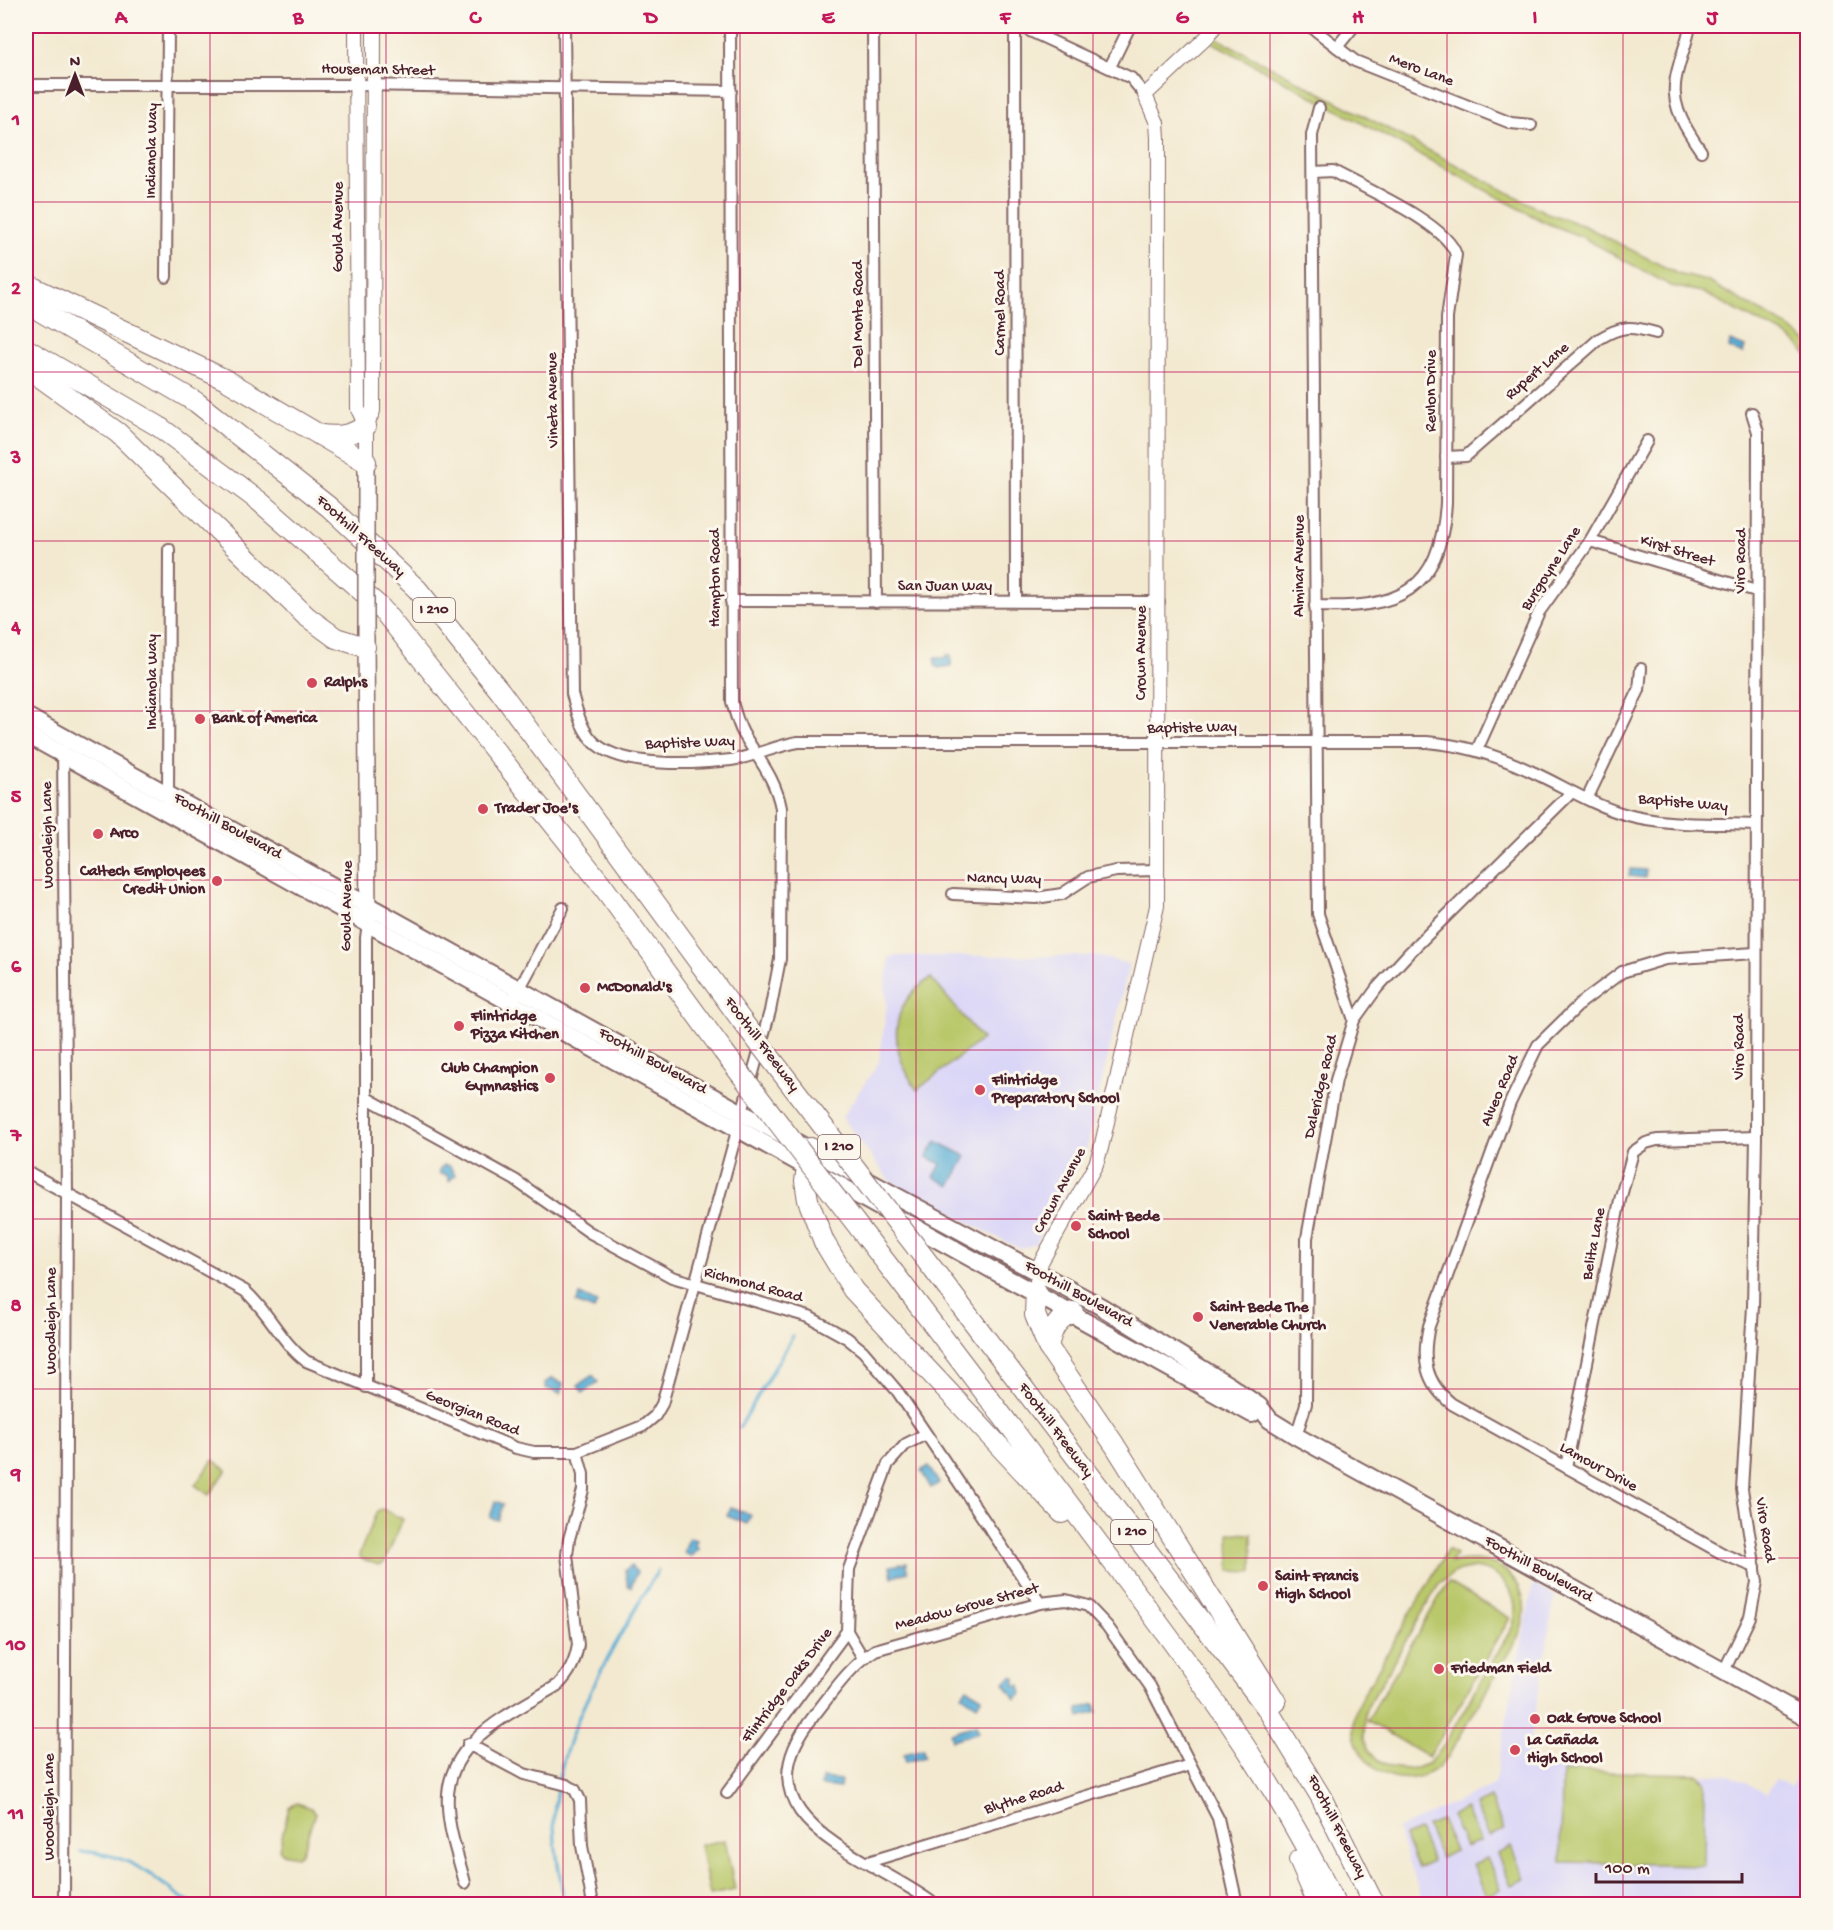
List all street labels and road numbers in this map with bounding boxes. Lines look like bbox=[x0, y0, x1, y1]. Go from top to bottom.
street label: Mero Lane bbox=[1386, 50, 1457, 92]
street label: Houseman Street bbox=[321, 61, 436, 82]
street label: Indianola Way bbox=[143, 103, 163, 199]
street label: Gould Avenue bbox=[330, 181, 349, 272]
street label: Del Monte Road bbox=[850, 259, 869, 368]
street label: Carmel Road bbox=[992, 269, 1011, 356]
street label: Rupert Lane bbox=[1502, 339, 1574, 405]
street label: Revlon Drive bbox=[1423, 349, 1442, 432]
street label: Vineta Avenue bbox=[544, 351, 564, 449]
street label: Foothill Freeway bbox=[311, 491, 409, 582]
street label: Alminar Avenue bbox=[1291, 514, 1310, 617]
street label: Burgoyne Lane bbox=[1517, 523, 1587, 616]
street label: Hampton Road bbox=[707, 527, 726, 627]
street label: Viro Road bbox=[1732, 527, 1752, 595]
street label: Kirst Street bbox=[1637, 532, 1718, 573]
street label: San Juan Way bbox=[898, 578, 992, 597]
road number: I 210 bbox=[413, 598, 455, 622]
street label: Crown Avenue bbox=[1133, 605, 1152, 700]
street label: Indianola Way bbox=[144, 634, 163, 730]
street label: Baptiste Way bbox=[1146, 719, 1237, 739]
street label: Baptiste Way bbox=[644, 733, 735, 755]
street label: Woodleigh Lane bbox=[39, 781, 59, 889]
street label: Foothill Boulevard bbox=[169, 789, 286, 865]
street label: Baptiste Way bbox=[1636, 791, 1729, 817]
street label: Gould Avenue bbox=[338, 860, 358, 952]
street label: Nancy Way bbox=[967, 870, 1041, 890]
street label: Foothill Freeway bbox=[719, 993, 803, 1096]
street label: Viro Road bbox=[1731, 1013, 1750, 1081]
street label: Foothill Boulevard bbox=[594, 1024, 711, 1100]
street label: Daleridge Road bbox=[1301, 1032, 1344, 1142]
street label: Alveo Road bbox=[1478, 1051, 1525, 1129]
road number: I 210 bbox=[818, 1135, 860, 1159]
street label: Crown Avenue bbox=[1030, 1144, 1092, 1237]
street label: Belita Lane bbox=[1578, 1206, 1611, 1283]
street label: Foothill Boulevard bbox=[1020, 1257, 1137, 1333]
street label: Richmond Road bbox=[702, 1264, 806, 1309]
street label: Woodleigh Lane bbox=[43, 1267, 62, 1374]
street label: Foothill Freeway bbox=[1013, 1379, 1097, 1482]
street label: Georgian Road bbox=[422, 1386, 523, 1442]
street label: Lamour Drive bbox=[1556, 1439, 1641, 1498]
street label: Viro Road bbox=[1749, 1495, 1779, 1565]
road number: I 210 bbox=[1111, 1520, 1153, 1544]
street label: Foothill Boulevard bbox=[1480, 1532, 1597, 1608]
street label: Meadow Grove Street bbox=[893, 1579, 1042, 1636]
street label: Flintridge Oaks Drive bbox=[738, 1624, 838, 1748]
street label: Woodleigh Lane bbox=[41, 1753, 60, 1860]
street label: Foothill Freeway bbox=[1301, 1771, 1370, 1882]
street label: Blythe Road bbox=[981, 1777, 1067, 1820]

